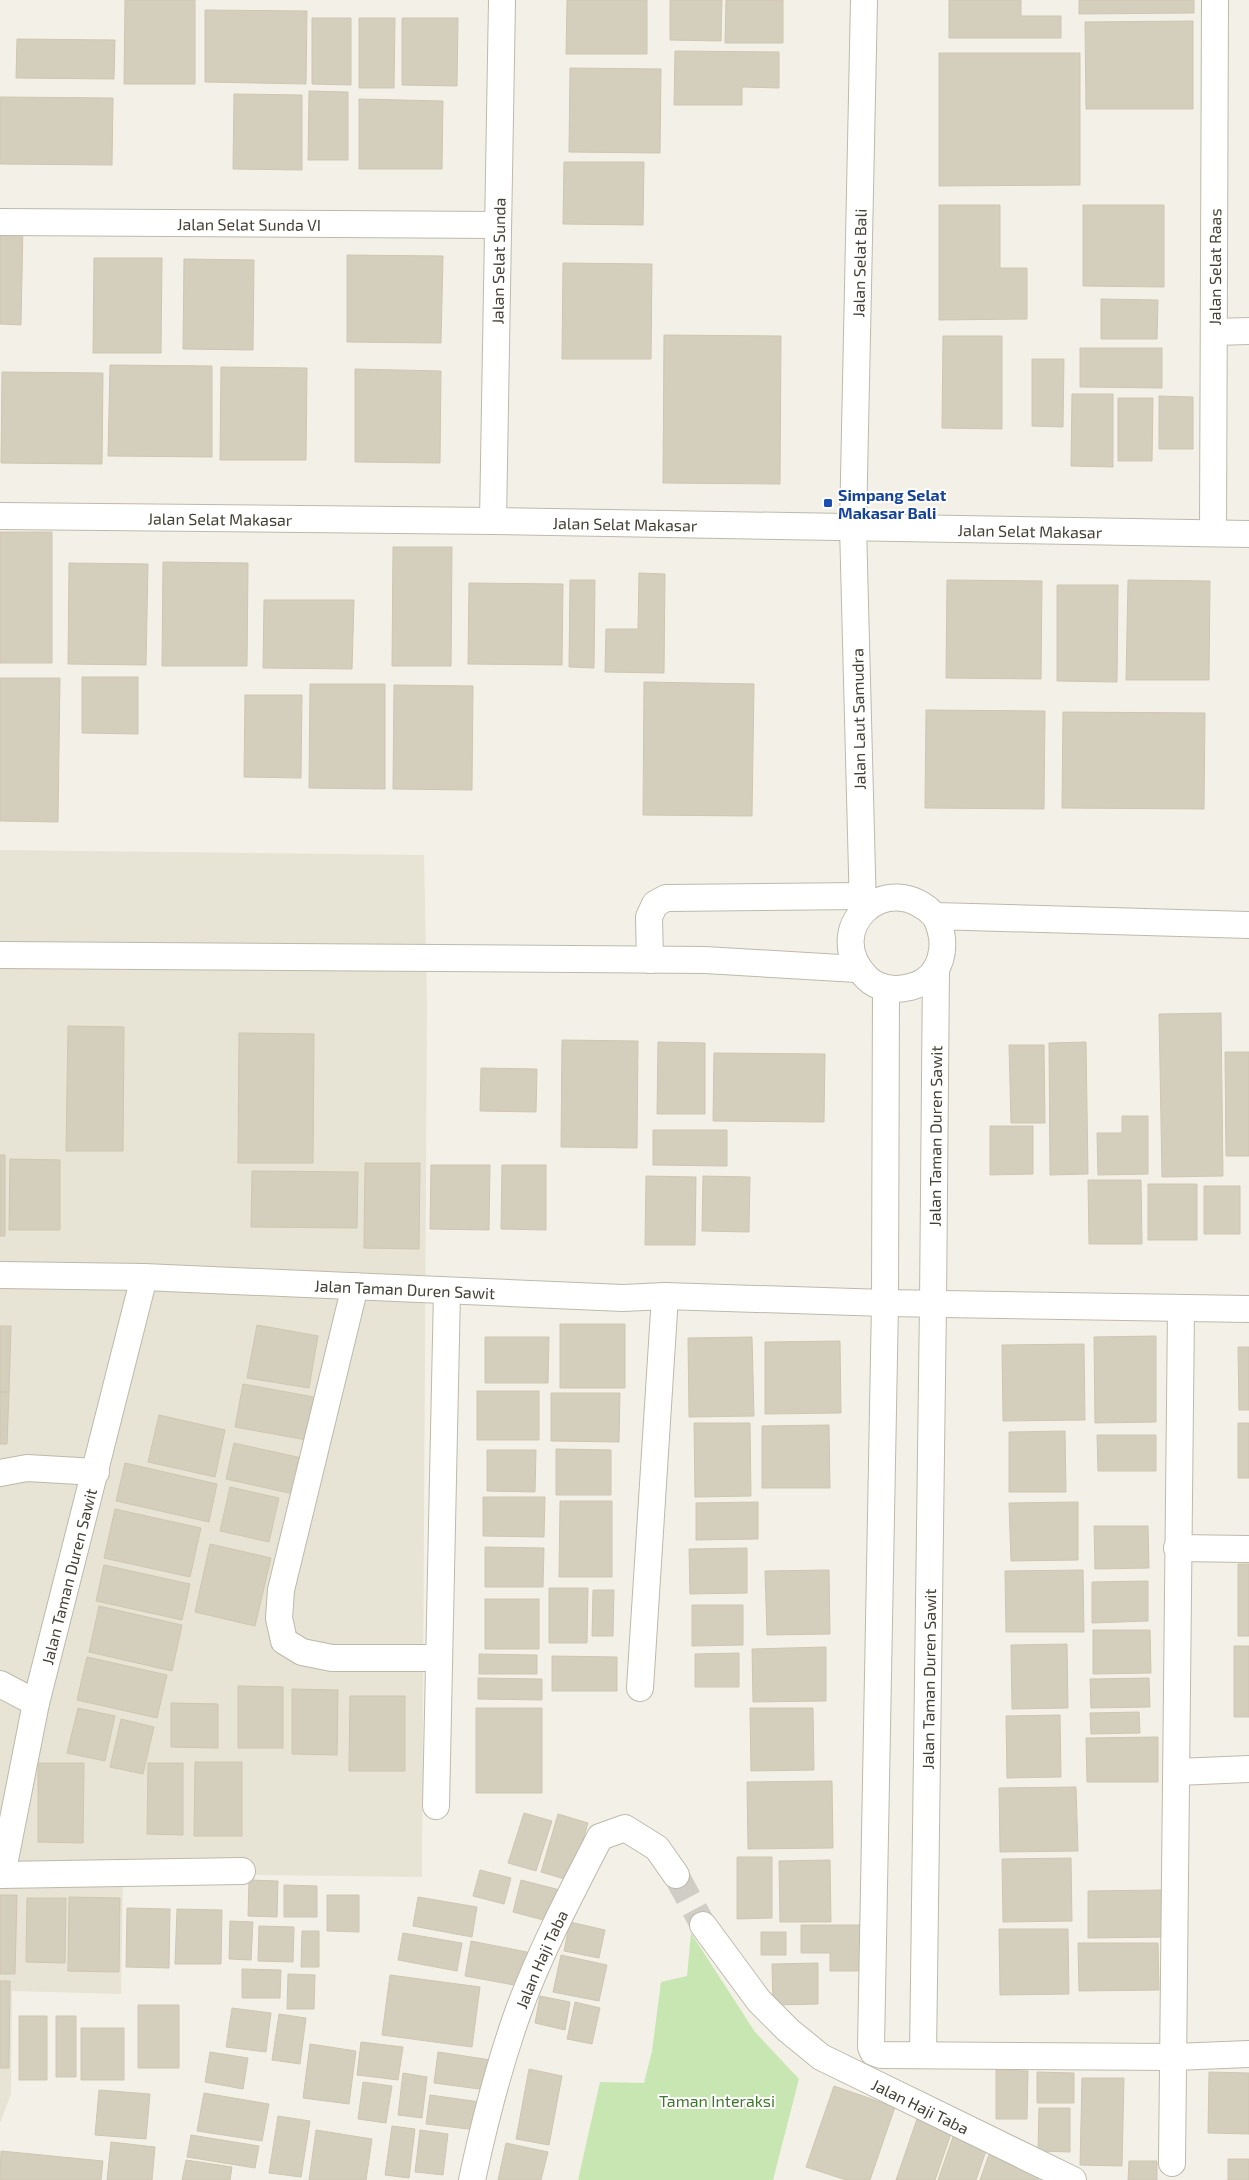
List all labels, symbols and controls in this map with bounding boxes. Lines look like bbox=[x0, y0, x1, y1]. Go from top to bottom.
street label: Jalan Selat Sunda bbox=[487, 197, 508, 325]
street label: Jalan Selat Raas bbox=[1204, 208, 1224, 326]
street label: Jalan Selat Bali bbox=[848, 209, 869, 318]
street label: Jalan Selat Sunda VI bbox=[177, 214, 321, 233]
place label: Simpang Selat Makasar Bali bbox=[838, 485, 947, 522]
marker: Simpang Selat Makasar Bali bbox=[822, 497, 834, 509]
street label: Jalan Selat Makasar bbox=[148, 508, 293, 528]
street label: Jalan Selat Makasar bbox=[552, 513, 698, 534]
street label: Jalan Selat Makasar bbox=[957, 519, 1103, 541]
street label: Jalan Laut Samudra bbox=[847, 648, 869, 790]
street label: Jalan Taman Duren Sawit bbox=[924, 1045, 945, 1227]
street label: Jalan Taman Duren Sawit bbox=[314, 1275, 496, 1302]
street label: Jalan Taman Duren Sawit bbox=[37, 1486, 100, 1666]
street label: Jalan Taman Duren Sawit bbox=[917, 1588, 939, 1770]
street label: Jalan Haji Taba bbox=[511, 1907, 571, 2011]
street label: Jalan Haji Taba bbox=[869, 2074, 972, 2137]
park label: Taman Interaksi bbox=[659, 2091, 775, 2110]

